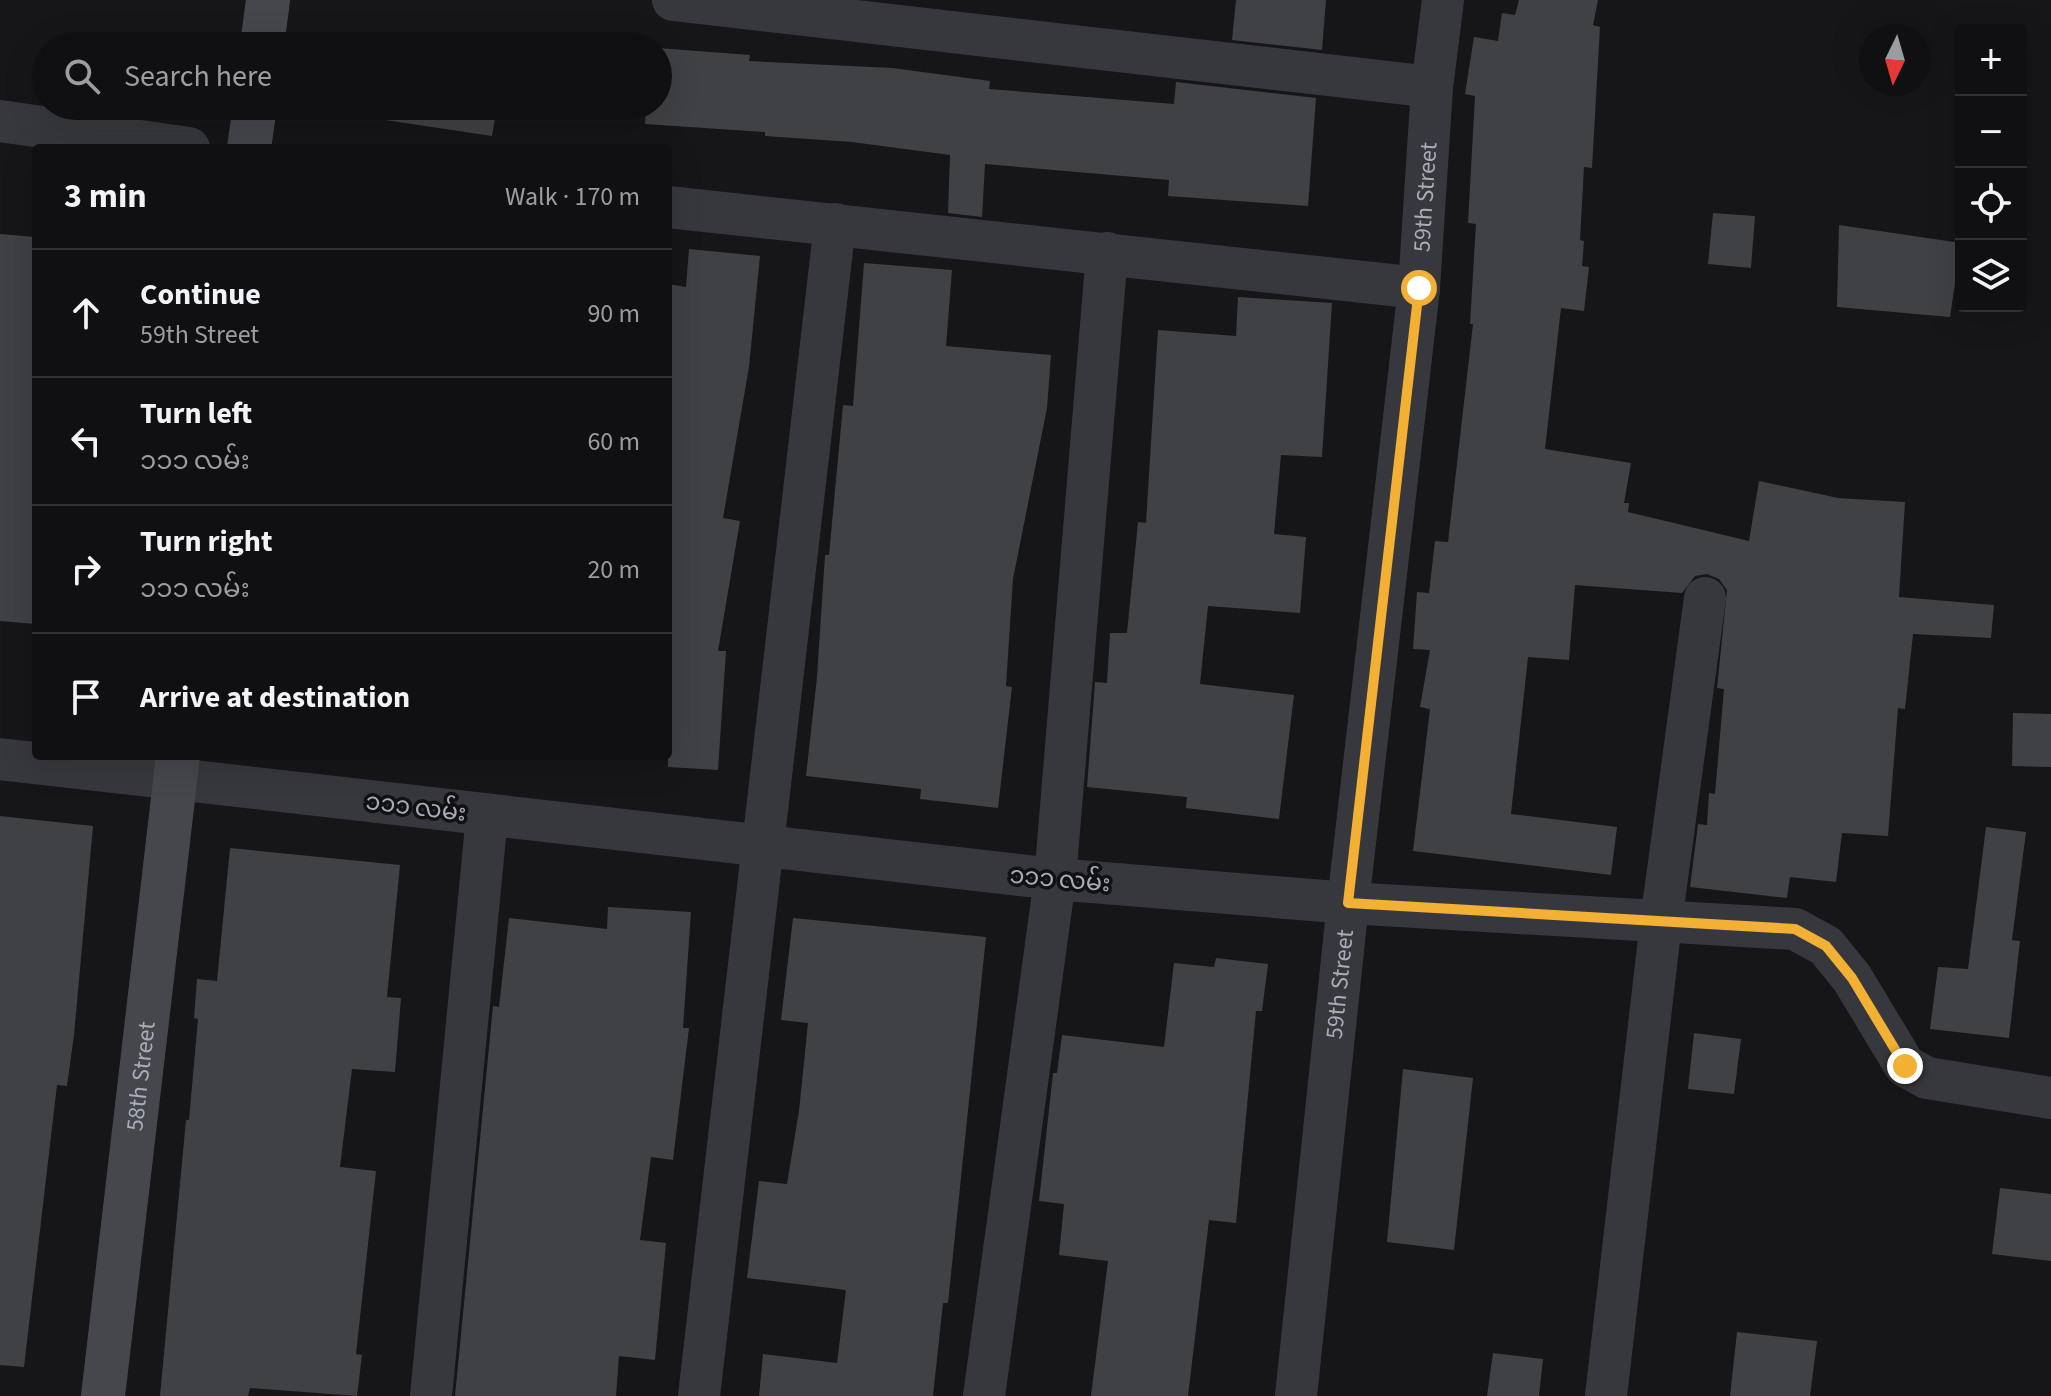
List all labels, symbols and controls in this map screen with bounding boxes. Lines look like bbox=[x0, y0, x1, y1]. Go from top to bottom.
north arrow bbox=[1859, 24, 1931, 96]
map controls bbox=[1955, 24, 2027, 312]
button: + bbox=[1955, 24, 2027, 96]
search box bbox=[32, 32, 672, 120]
icon: search bbox=[60, 54, 104, 98]
text: Search here bbox=[124, 55, 272, 98]
button: − bbox=[1955, 96, 2027, 168]
street label: 59th Street bbox=[1404, 141, 1446, 253]
button: locate bbox=[1955, 168, 2027, 240]
text: 3 min bbox=[64, 172, 147, 221]
text: Walk · 170 m bbox=[505, 178, 640, 215]
button: layers bbox=[1955, 240, 2027, 312]
route start bbox=[1401, 270, 1437, 306]
text: Continue bbox=[140, 273, 261, 316]
icon: ahead bbox=[64, 291, 108, 335]
text: 90 m bbox=[587, 295, 640, 332]
text: 59th Street bbox=[140, 316, 259, 353]
text: Turn left bbox=[140, 392, 252, 435]
icon: left bbox=[64, 419, 108, 463]
text: 60 m bbox=[587, 423, 640, 460]
text: ၁၁၁ လမ်း bbox=[140, 442, 250, 479]
text: Turn right bbox=[140, 520, 272, 563]
icon: right bbox=[64, 547, 108, 591]
text: 20 m bbox=[587, 551, 640, 588]
text: ၁၁၁ လမ်း bbox=[140, 570, 250, 607]
icon: arrive bbox=[64, 675, 108, 719]
text: Arrive at destination bbox=[140, 676, 410, 719]
street label: ၁၁၁ လမ်း bbox=[364, 784, 468, 831]
street label: ၁၁၁ လမ်း bbox=[1008, 858, 1112, 901]
street label: 59th Street bbox=[1317, 928, 1363, 1041]
street label: 58th Street bbox=[117, 1020, 165, 1133]
route end bbox=[1887, 1048, 1923, 1084]

